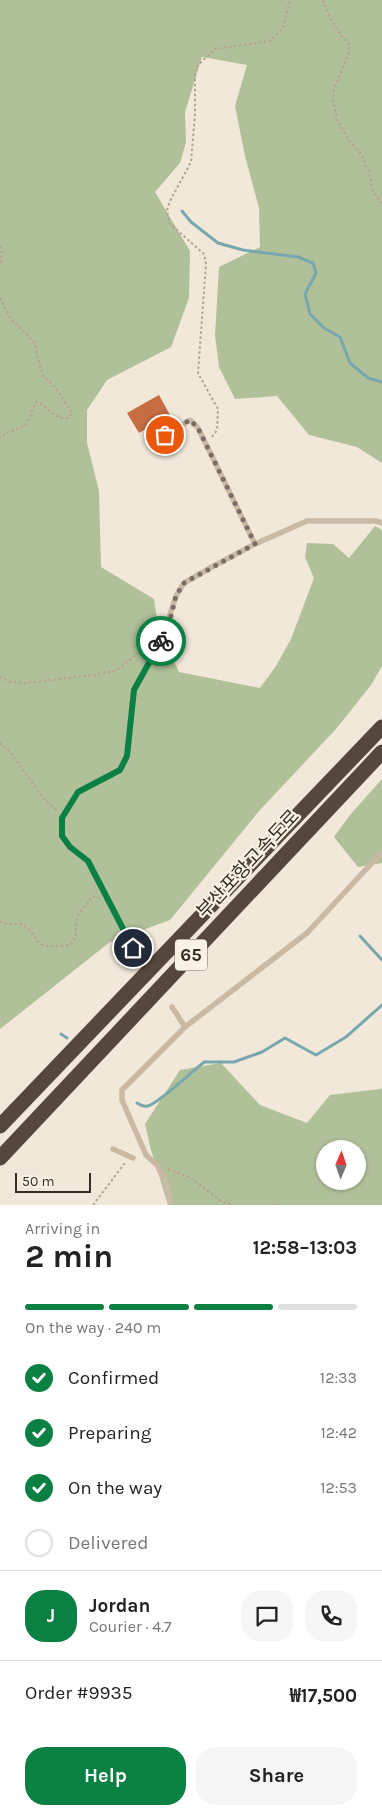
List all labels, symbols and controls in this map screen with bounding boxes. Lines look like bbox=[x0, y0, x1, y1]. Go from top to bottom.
pin bbox=[144, 414, 186, 456]
icon: bag bbox=[151, 421, 179, 449]
courier bbox=[136, 616, 186, 666]
icon: bike bbox=[147, 627, 175, 655]
street label: 부산포항고속도로 bbox=[192, 805, 304, 923]
pin bbox=[112, 927, 154, 969]
icon: home bbox=[119, 934, 147, 962]
road number: 65 bbox=[175, 940, 207, 970]
north arrow bbox=[316, 1140, 366, 1190]
map controls bbox=[316, 1140, 366, 1190]
scale bar bbox=[15, 1170, 91, 1193]
text: 50 m bbox=[22, 1173, 55, 1190]
text: Arriving in bbox=[25, 1219, 100, 1238]
text: 12:58–13:03 bbox=[253, 1237, 357, 1259]
text: 2 min bbox=[25, 1238, 113, 1275]
text: On the way · 240 m bbox=[25, 1318, 161, 1337]
icon: check bbox=[25, 1364, 53, 1392]
text: Confirmed bbox=[68, 1367, 159, 1389]
text: 12:33 bbox=[320, 1368, 357, 1387]
icon: check bbox=[25, 1419, 53, 1447]
text: Preparing bbox=[68, 1422, 151, 1444]
text: 12:42 bbox=[321, 1423, 357, 1442]
icon: check bbox=[25, 1474, 53, 1502]
text: On the way bbox=[68, 1477, 162, 1499]
text: 12:53 bbox=[320, 1478, 357, 1497]
text: Delivered bbox=[68, 1532, 148, 1554]
button: chat bbox=[241, 1590, 293, 1642]
button: phone bbox=[305, 1590, 357, 1642]
text: Jordan bbox=[89, 1595, 150, 1617]
text: J bbox=[47, 1605, 55, 1627]
text: Courier · 4.7 bbox=[89, 1617, 172, 1636]
text: Order #9935 bbox=[25, 1682, 132, 1704]
text: ₩17,500 bbox=[290, 1685, 357, 1707]
button: Help bbox=[25, 1747, 186, 1805]
button: Share bbox=[196, 1747, 357, 1805]

